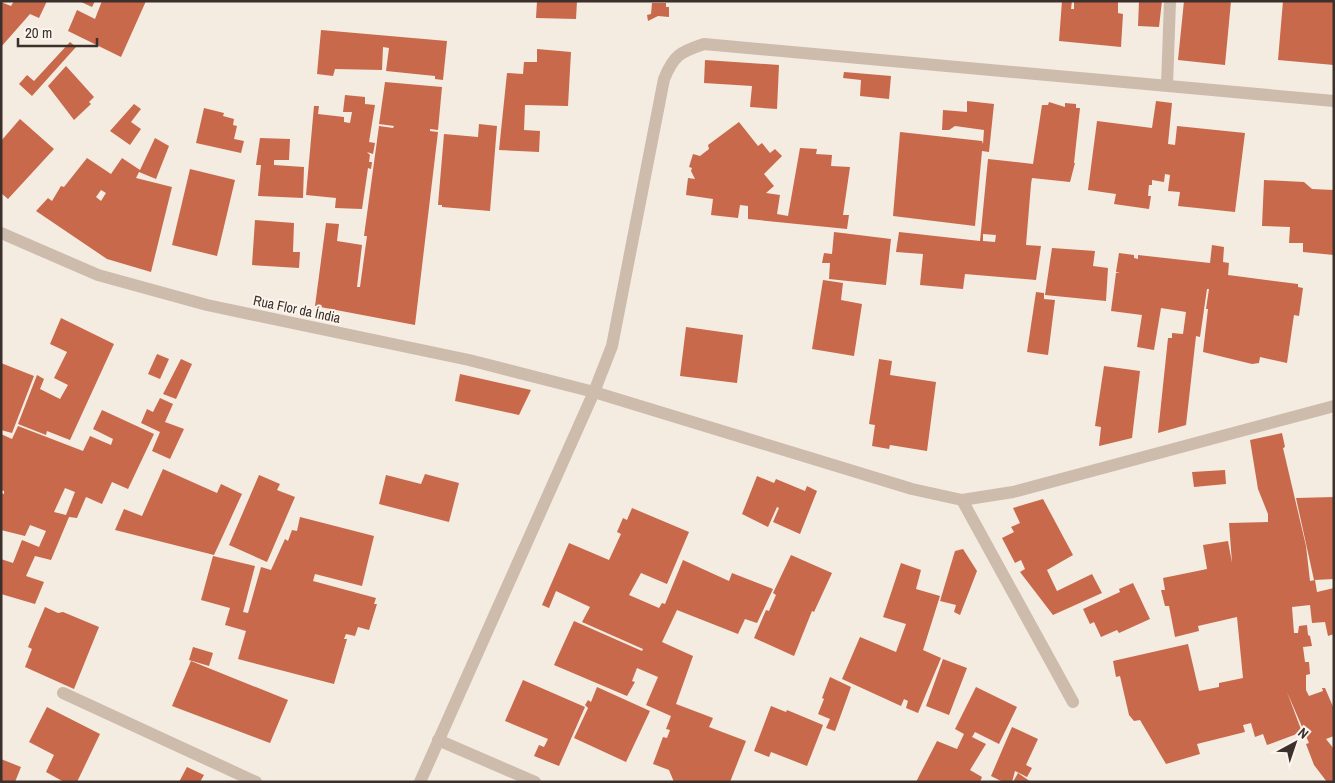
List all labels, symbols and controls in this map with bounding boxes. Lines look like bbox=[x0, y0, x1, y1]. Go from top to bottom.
scale bar bbox=[18, 15, 96, 47]
text: 20 m bbox=[25, 22, 52, 43]
street label: Rua Flor da Índia bbox=[252, 291, 343, 327]
north arrow bbox=[1270, 718, 1320, 768]
text: N bbox=[1294, 723, 1312, 743]

